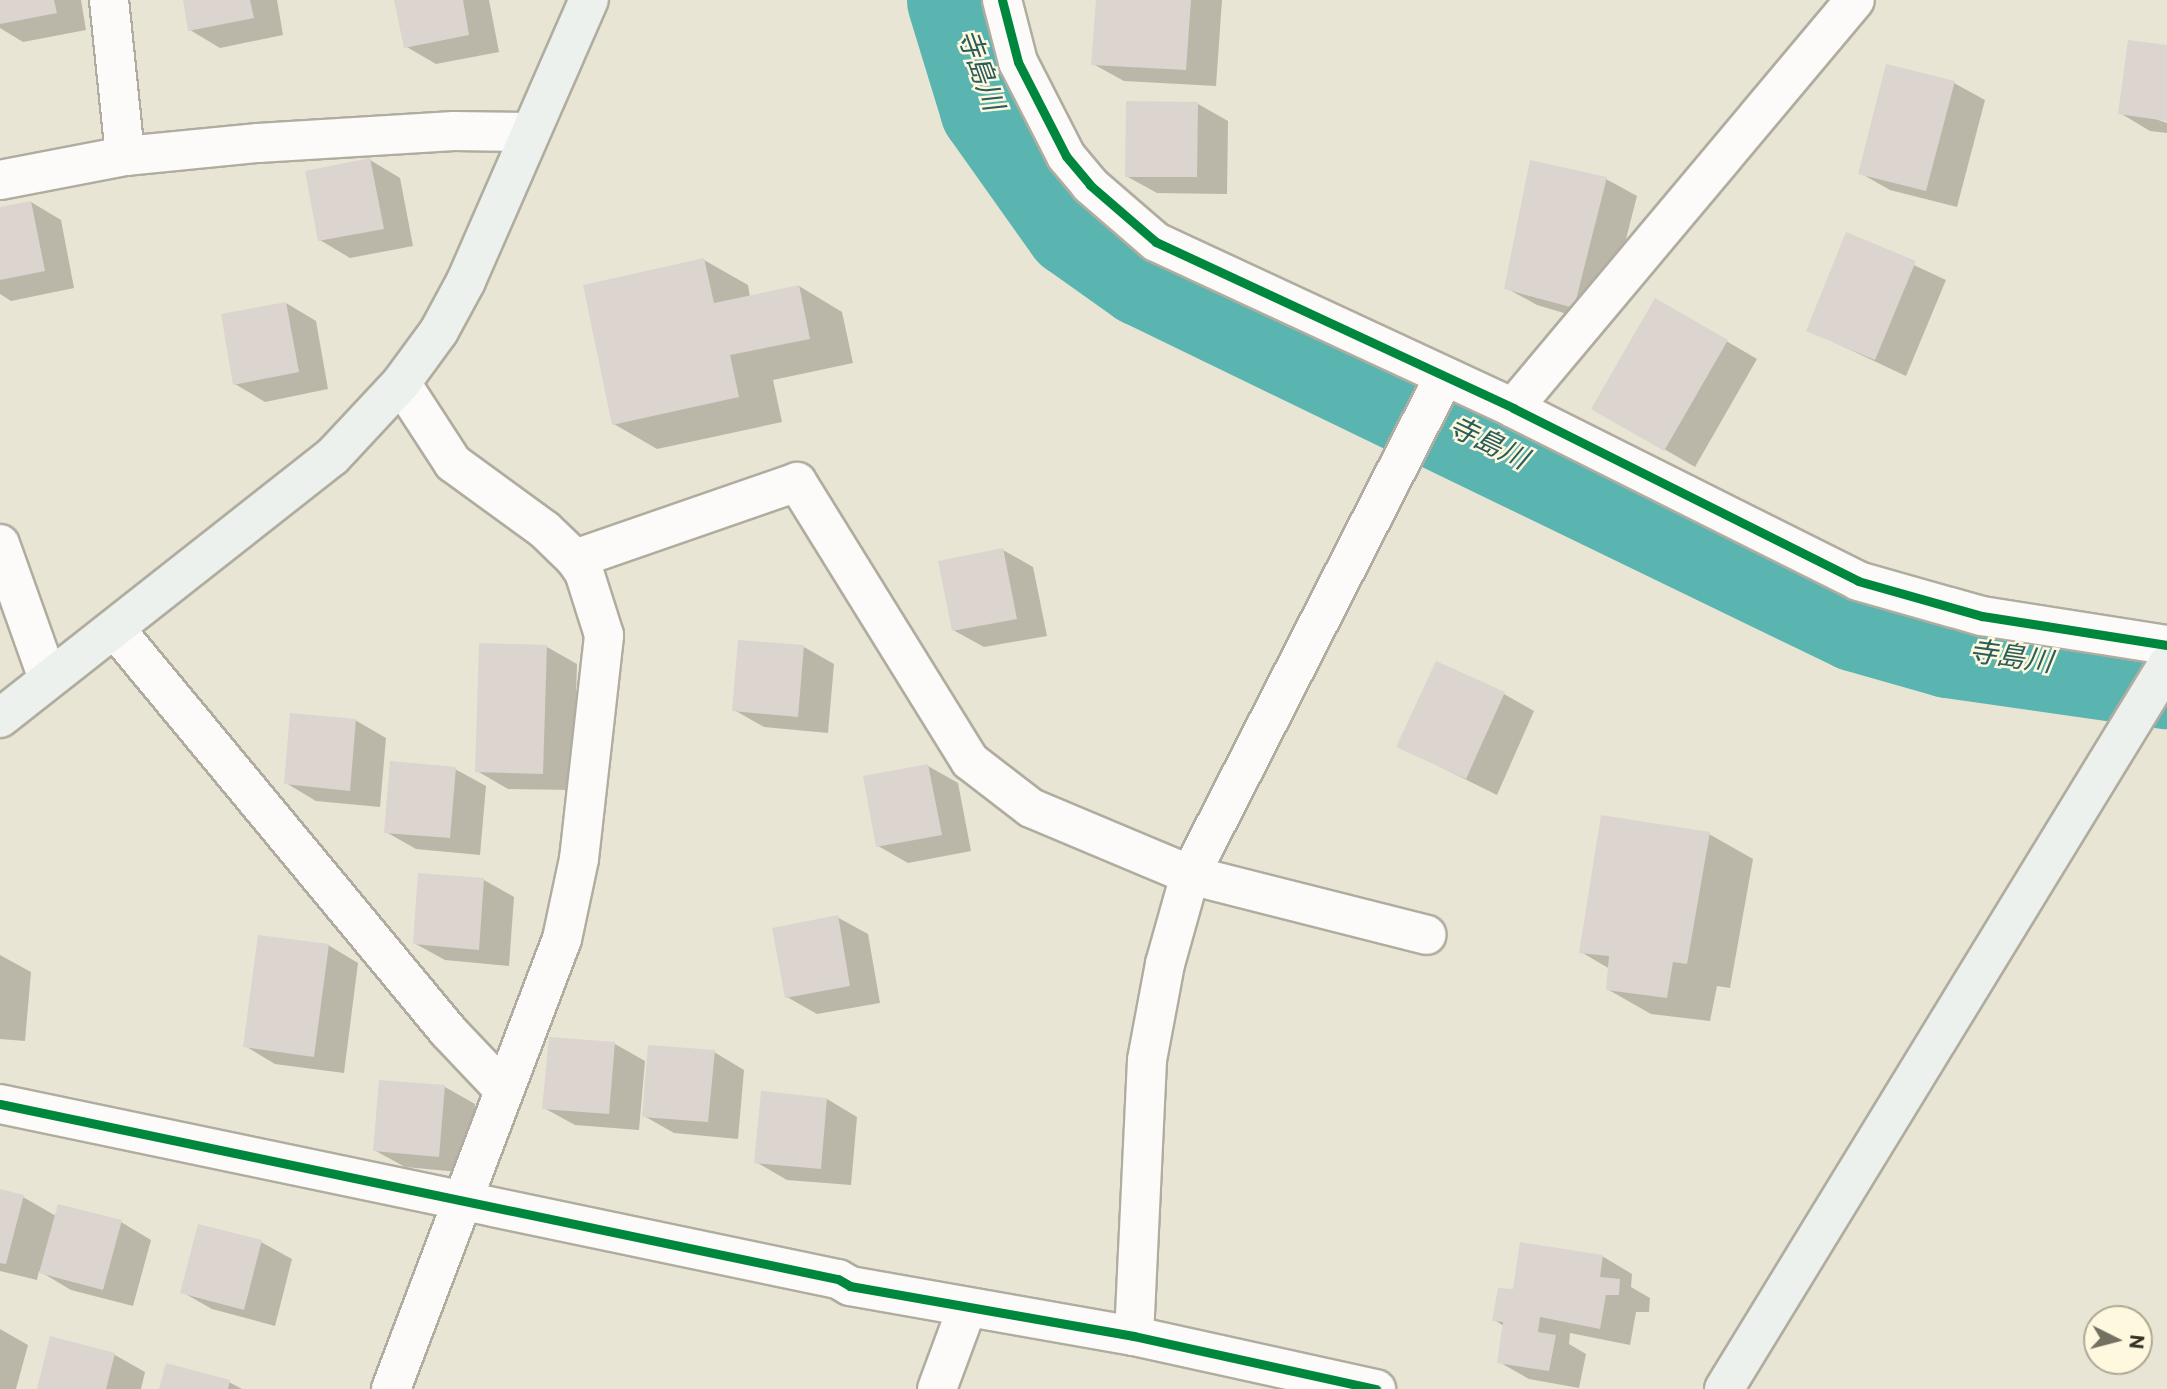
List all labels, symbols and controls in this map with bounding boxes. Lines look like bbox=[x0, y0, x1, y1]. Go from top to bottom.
water label: 寺島川 bbox=[952, 24, 1012, 114]
water label: 寺島川 bbox=[1444, 407, 1534, 475]
water label: 寺島川 bbox=[1967, 633, 2055, 677]
north arrow bbox=[2083, 1305, 2153, 1375]
text: N bbox=[2125, 1334, 2150, 1350]

